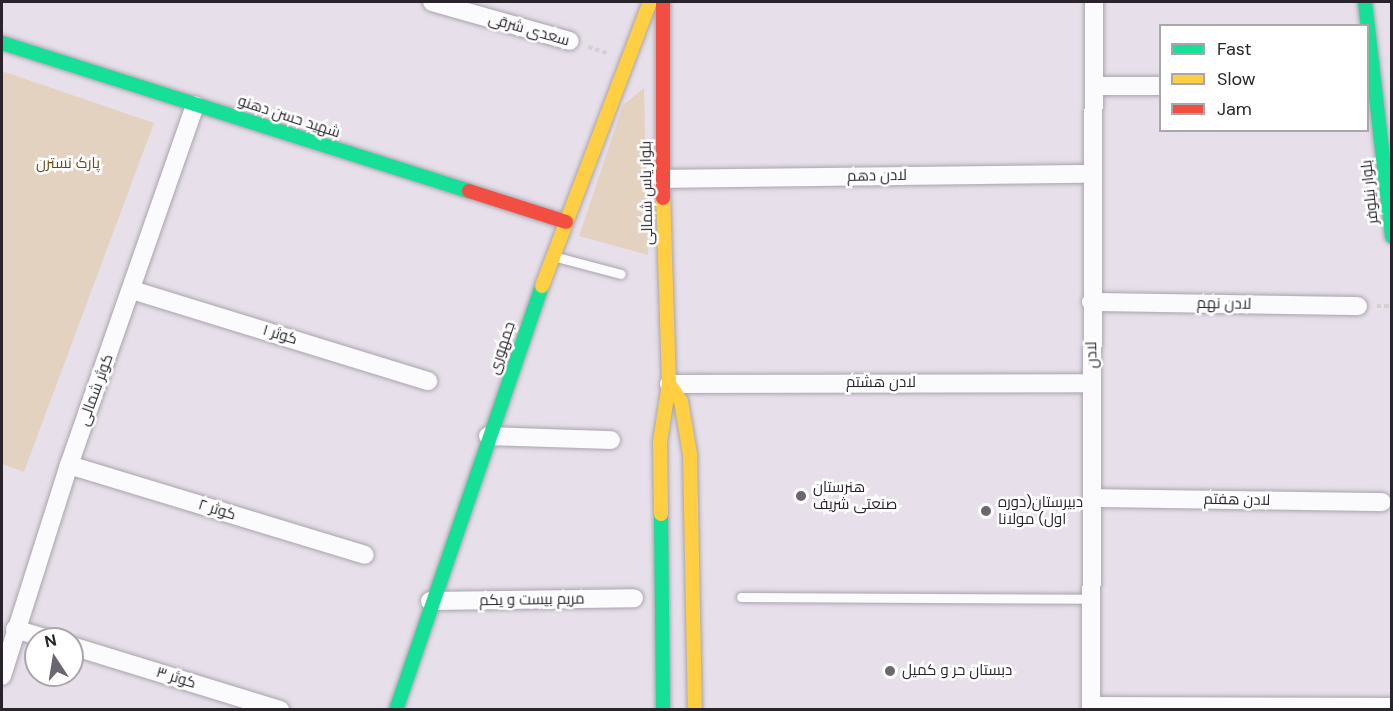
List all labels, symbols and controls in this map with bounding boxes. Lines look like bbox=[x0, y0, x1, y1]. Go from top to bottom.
street label: سعدی شرقی bbox=[486, 10, 572, 50]
legend bbox=[1159, 24, 1369, 132]
text: Fast bbox=[1217, 37, 1252, 61]
text: Slow bbox=[1217, 67, 1256, 91]
street label: شهید حسن دهنو bbox=[236, 92, 342, 142]
text: Jam bbox=[1217, 97, 1252, 121]
street label: بلوار یاس شمالی bbox=[637, 141, 657, 245]
park label: پارک نسترن bbox=[36, 155, 100, 173]
street label: بلوار نیلوفر bbox=[1358, 159, 1382, 225]
street label: لادن دهم bbox=[847, 166, 907, 186]
street label: لادن نهم bbox=[1197, 295, 1251, 313]
street label: جمهوری bbox=[485, 319, 519, 377]
street label: کوثر ۱ bbox=[261, 321, 299, 349]
street label: لادن bbox=[1083, 341, 1101, 369]
street label: کوثر شمالی bbox=[75, 352, 117, 428]
street label: لادن هشتم bbox=[846, 374, 916, 392]
place label: هنرستان صنعتی شریف bbox=[813, 478, 897, 513]
marker: هنرستان صنعتی شریف bbox=[794, 489, 808, 503]
street label: لادن هفتم bbox=[1203, 490, 1271, 510]
place label: دبیرستان(دوره اول) مولانا bbox=[998, 493, 1083, 528]
street label: کوثر ۲ bbox=[196, 496, 238, 524]
marker: دبیرستان(دوره اول) مولانا bbox=[979, 504, 993, 518]
street label: مریم بیست و یکم bbox=[479, 590, 585, 610]
north arrow bbox=[24, 627, 84, 687]
text: N bbox=[43, 629, 58, 652]
place label: دبستان حر و کمیل bbox=[902, 662, 1012, 680]
street label: کوثر ۳ bbox=[154, 663, 198, 693]
marker: دبستان حر و کمیل bbox=[883, 664, 897, 678]

